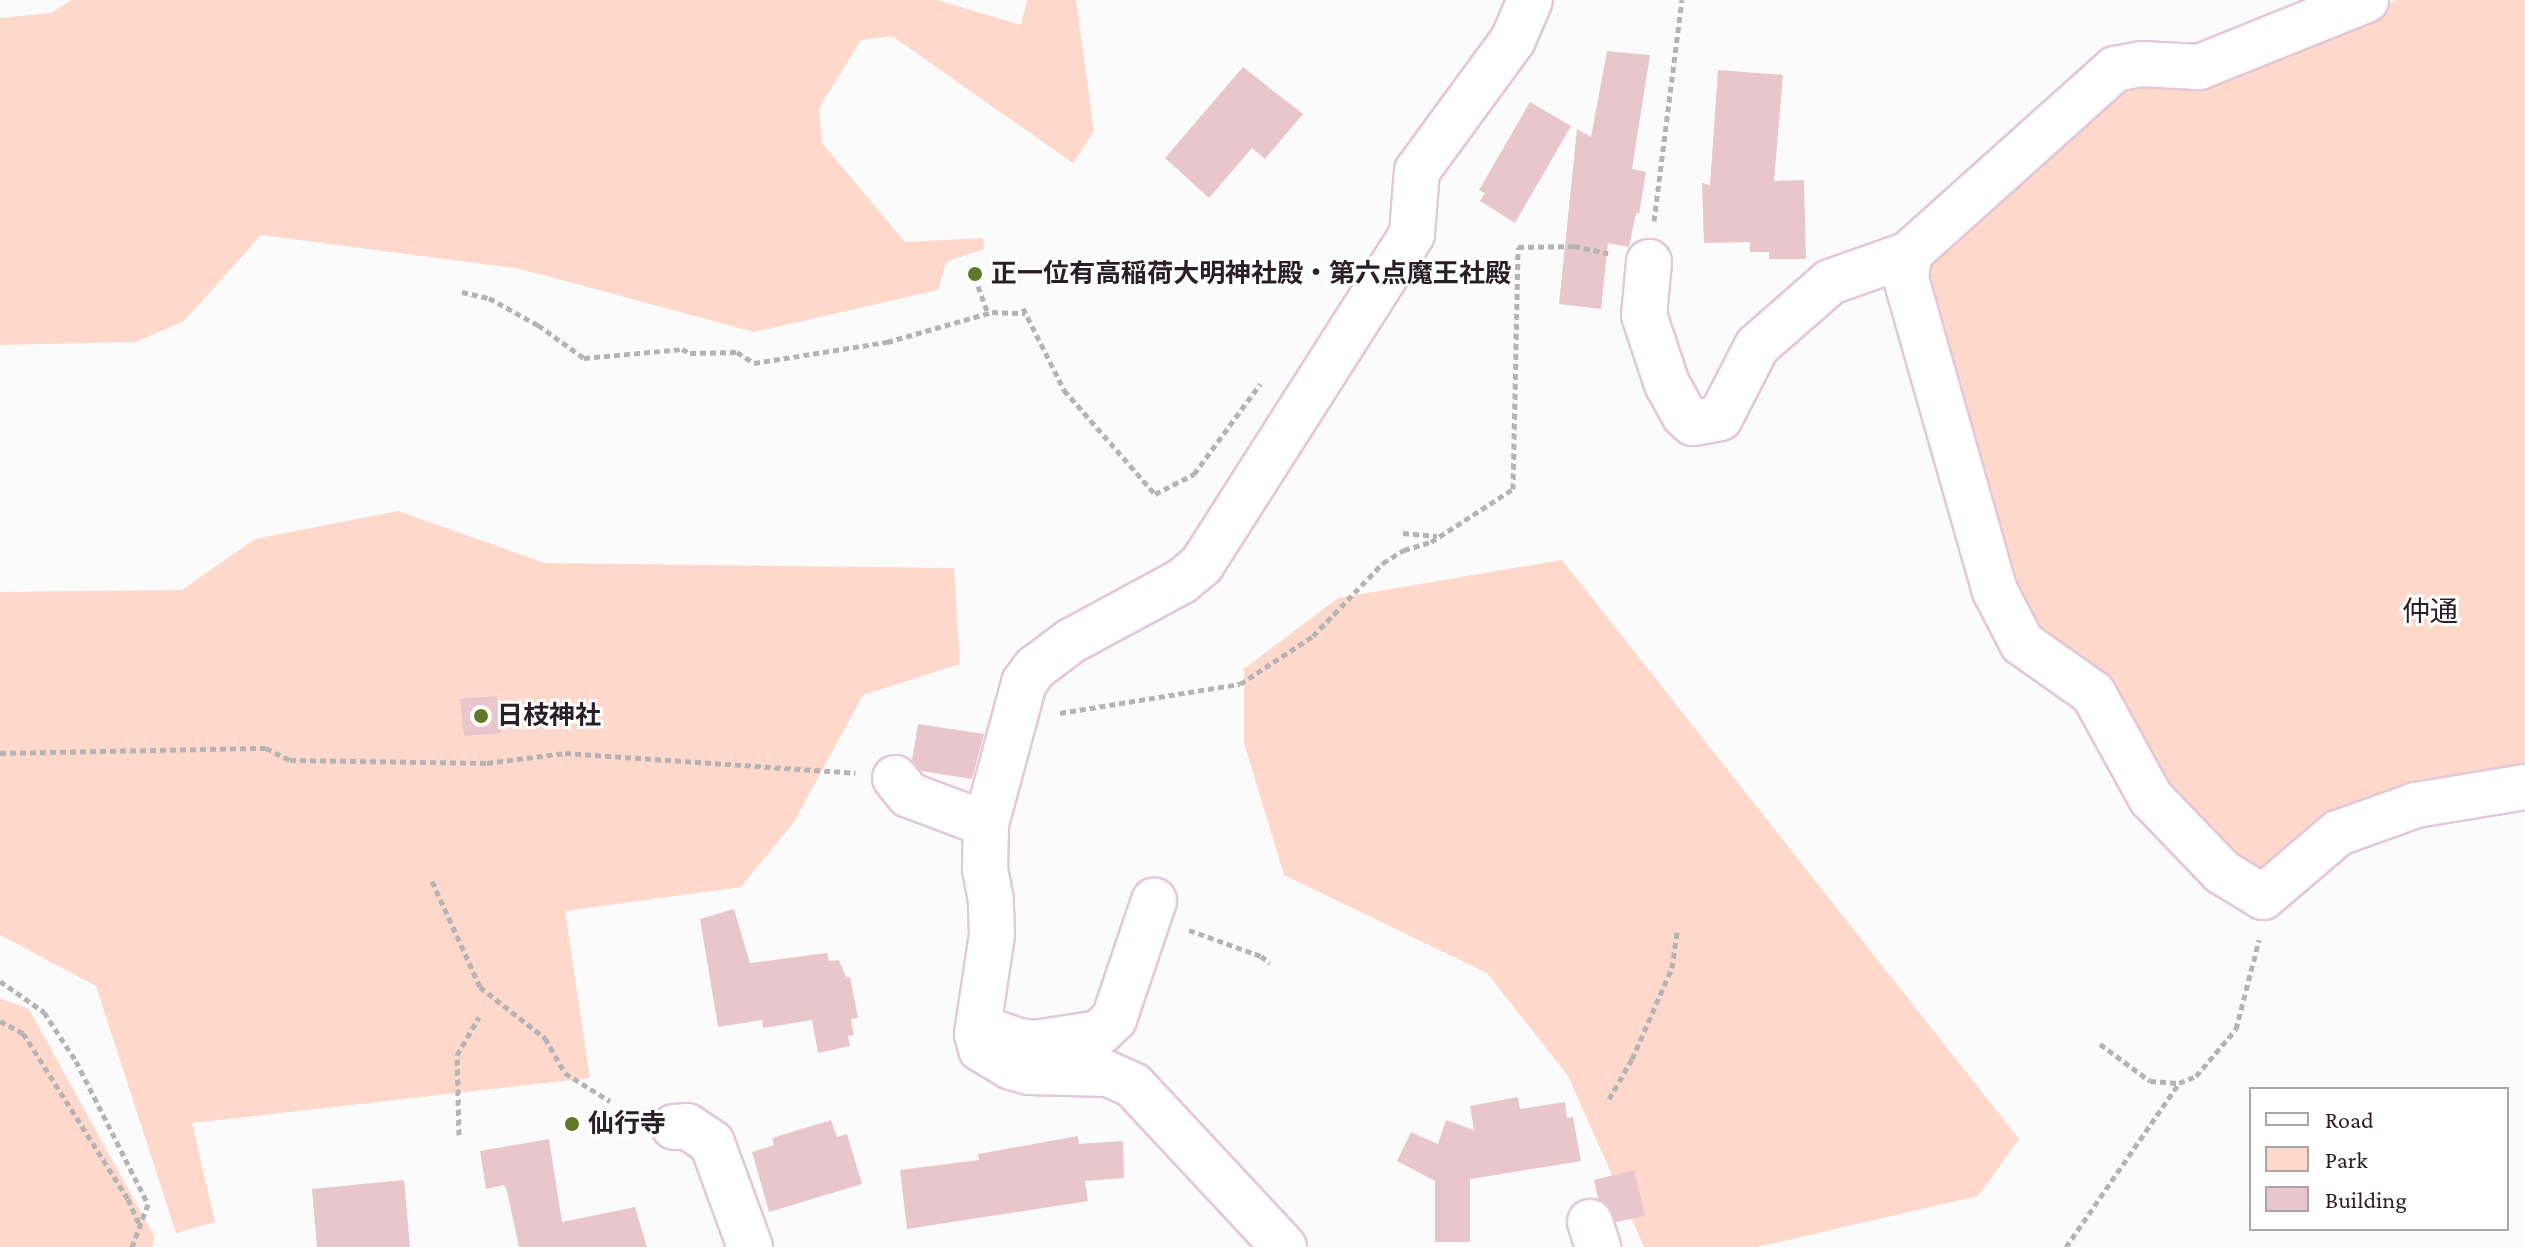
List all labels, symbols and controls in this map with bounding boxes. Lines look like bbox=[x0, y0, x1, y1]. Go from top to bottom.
place label: 正一位有高稲荷大明神社殿・第六点魔王社殿 bbox=[991, 258, 1511, 290]
marker: 正一位有高稲荷大明神社殿・第六点魔王社殿 bbox=[966, 265, 984, 283]
district label: 仲通 bbox=[2402, 595, 2458, 629]
place label: 日枝神社 bbox=[497, 700, 601, 732]
marker: 日枝神社 bbox=[472, 707, 490, 725]
legend bbox=[2249, 1087, 2509, 1231]
text: Road bbox=[2325, 1106, 2374, 1133]
place label: 仙行寺 bbox=[588, 1108, 666, 1140]
marker: 仙行寺 bbox=[563, 1115, 581, 1133]
text: Park bbox=[2325, 1146, 2368, 1173]
text: Building bbox=[2325, 1186, 2407, 1213]

